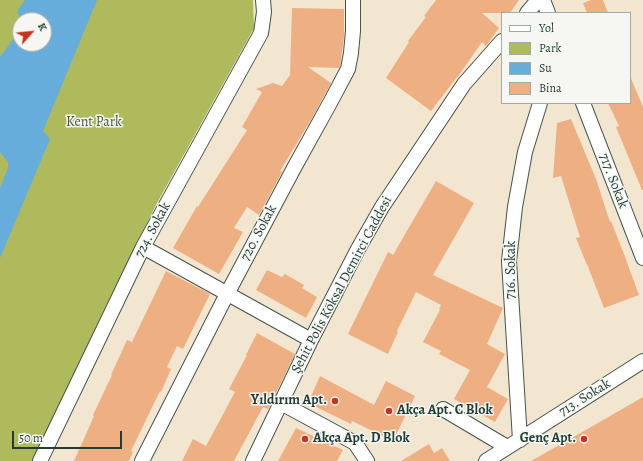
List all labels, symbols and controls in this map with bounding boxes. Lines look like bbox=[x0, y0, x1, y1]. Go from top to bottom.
north arrow bbox=[12, 12, 52, 52]
legend bbox=[501, 12, 631, 104]
text: K bbox=[34, 20, 51, 33]
text: Yol bbox=[539, 20, 554, 36]
text: Park bbox=[539, 40, 562, 56]
text: Su bbox=[539, 60, 552, 76]
text: Bina bbox=[539, 80, 562, 96]
park label: Kent Park bbox=[66, 115, 122, 131]
street label: 717. Sokak bbox=[595, 151, 631, 211]
street label: Şehit Polis Köksal Demirci Caddesi bbox=[288, 193, 396, 377]
street label: 724. Sokak bbox=[131, 199, 175, 261]
street label: 720. Sokak bbox=[237, 202, 281, 264]
street label: 716. Sokak bbox=[504, 241, 520, 299]
street label: 713. Sokak bbox=[556, 376, 614, 420]
place label: Yıldırım Apt. bbox=[251, 393, 327, 409]
marker: Yıldırım Apt. bbox=[330, 396, 340, 406]
place label: Akça Apt. C Blok bbox=[397, 403, 493, 419]
marker: Akça Apt. C Blok bbox=[384, 406, 394, 416]
scale bar bbox=[14, 423, 124, 449]
text: 50 m bbox=[19, 430, 43, 446]
place label: Akça Apt. D Blok bbox=[313, 431, 410, 447]
place label: Genç Apt. bbox=[520, 431, 576, 447]
marker: Akça Apt. D Blok bbox=[300, 434, 310, 444]
marker: Genç Apt. bbox=[579, 434, 589, 444]

